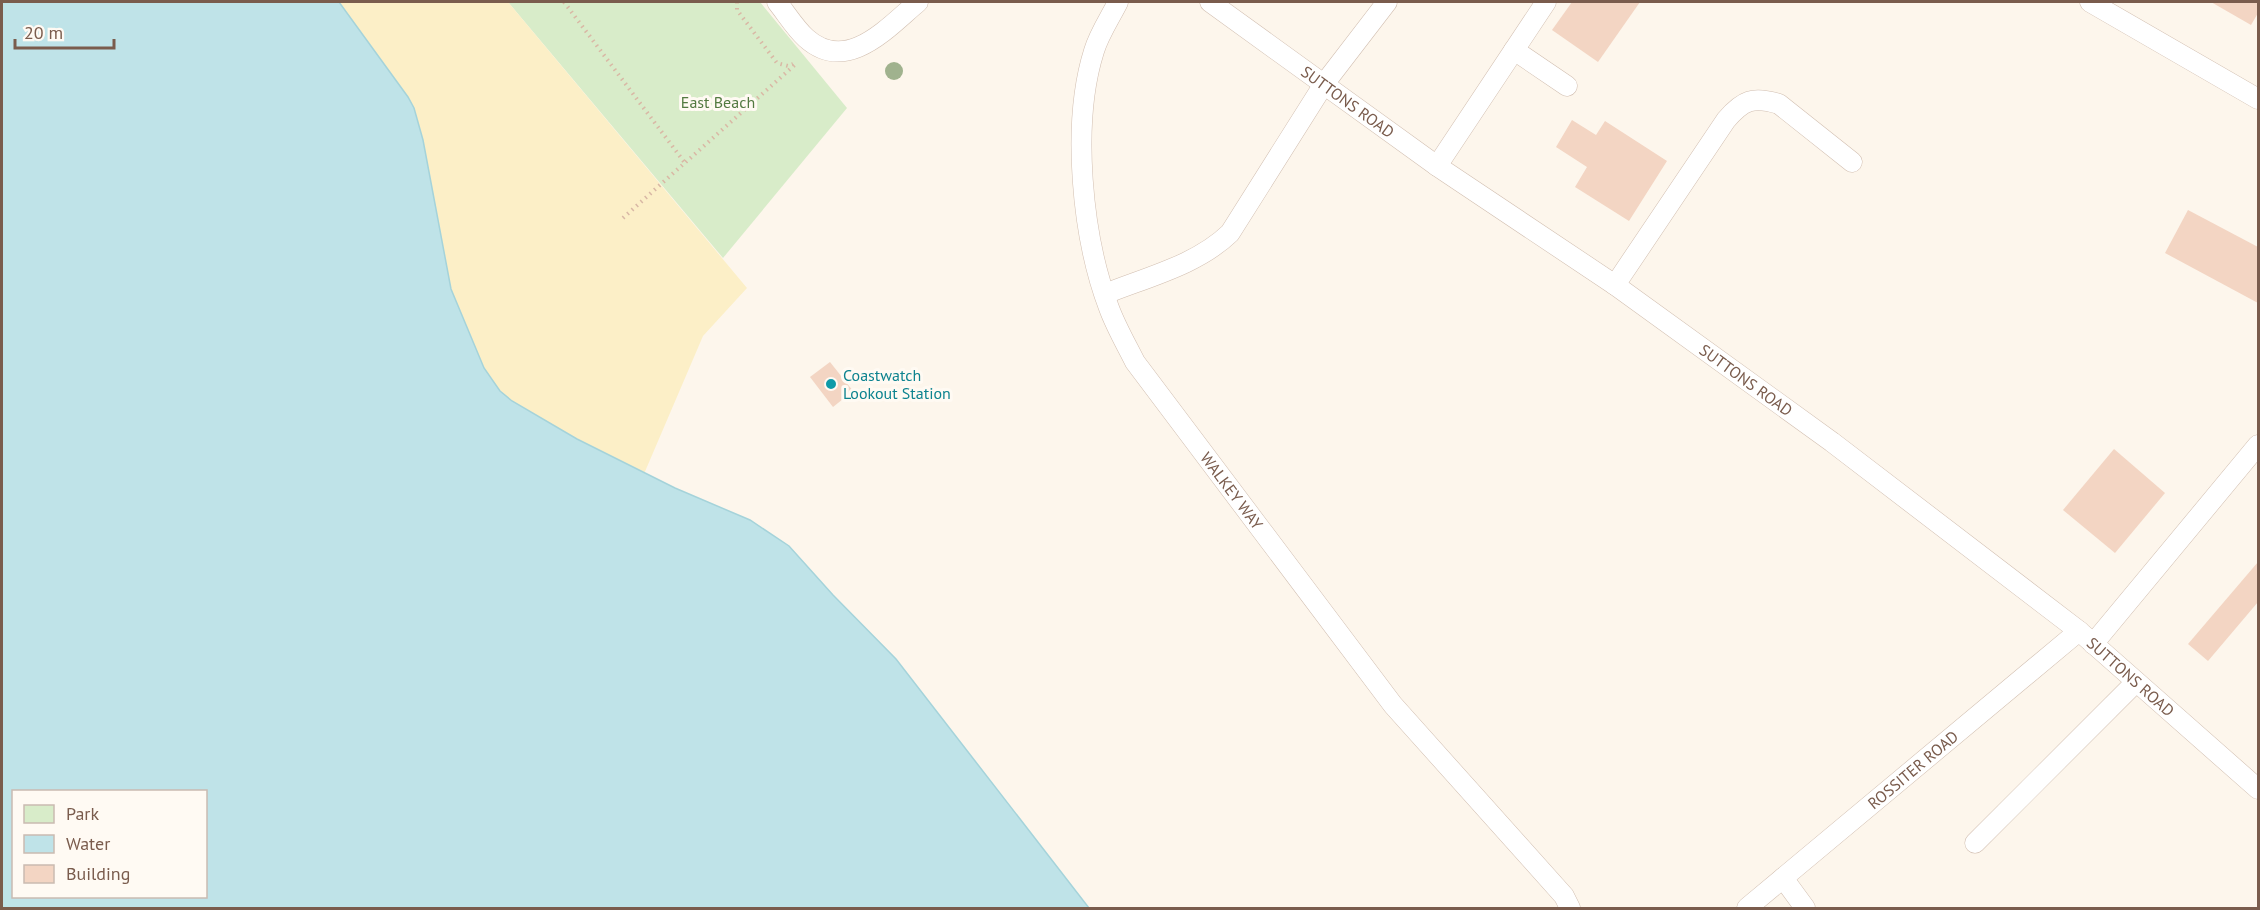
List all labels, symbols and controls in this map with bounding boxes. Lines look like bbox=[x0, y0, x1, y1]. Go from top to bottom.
scale bar bbox=[15, 12, 114, 50]
text: 20 m bbox=[24, 21, 63, 44]
street label: SUTTONS ROAD bbox=[1297, 61, 1398, 142]
park label: East Beach bbox=[681, 92, 755, 112]
street label: SUTTONS ROAD bbox=[1696, 340, 1797, 420]
place label: Coastwatch Lookout Station bbox=[843, 365, 951, 403]
marker: Coastwatch Lookout Station bbox=[824, 377, 838, 391]
street label: WALKEY WAY bbox=[1196, 448, 1267, 533]
street label: SUTTONS ROAD bbox=[2083, 633, 2179, 721]
street label: ROSSITER ROAD bbox=[1863, 726, 1962, 813]
legend bbox=[12, 790, 207, 898]
text: Park bbox=[66, 802, 99, 825]
text: Water bbox=[66, 832, 110, 855]
text: Building bbox=[66, 862, 130, 885]

